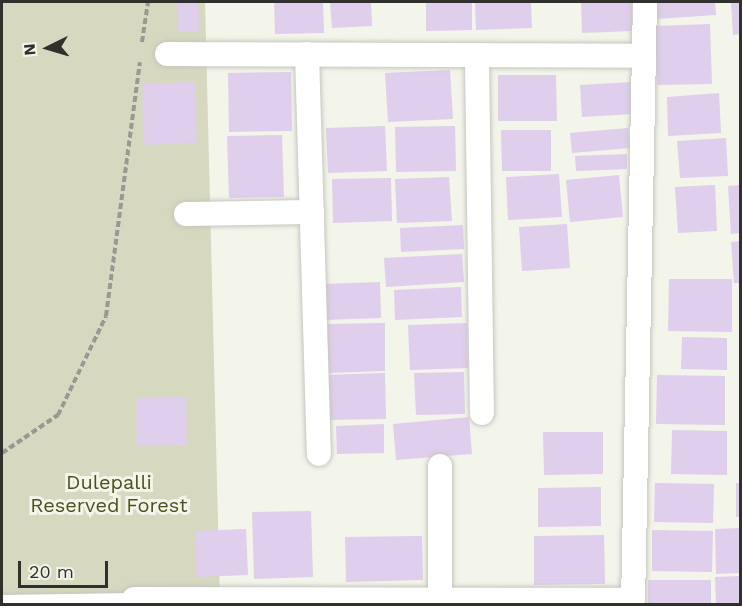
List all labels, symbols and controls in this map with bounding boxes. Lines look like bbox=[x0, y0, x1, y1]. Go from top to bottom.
north arrow bbox=[18, 18, 78, 78]
text: N bbox=[20, 43, 40, 56]
park label: Dulepalli Reserved Forest bbox=[30, 471, 188, 518]
scale bar bbox=[21, 549, 111, 587]
text: 20 m bbox=[29, 561, 74, 582]

